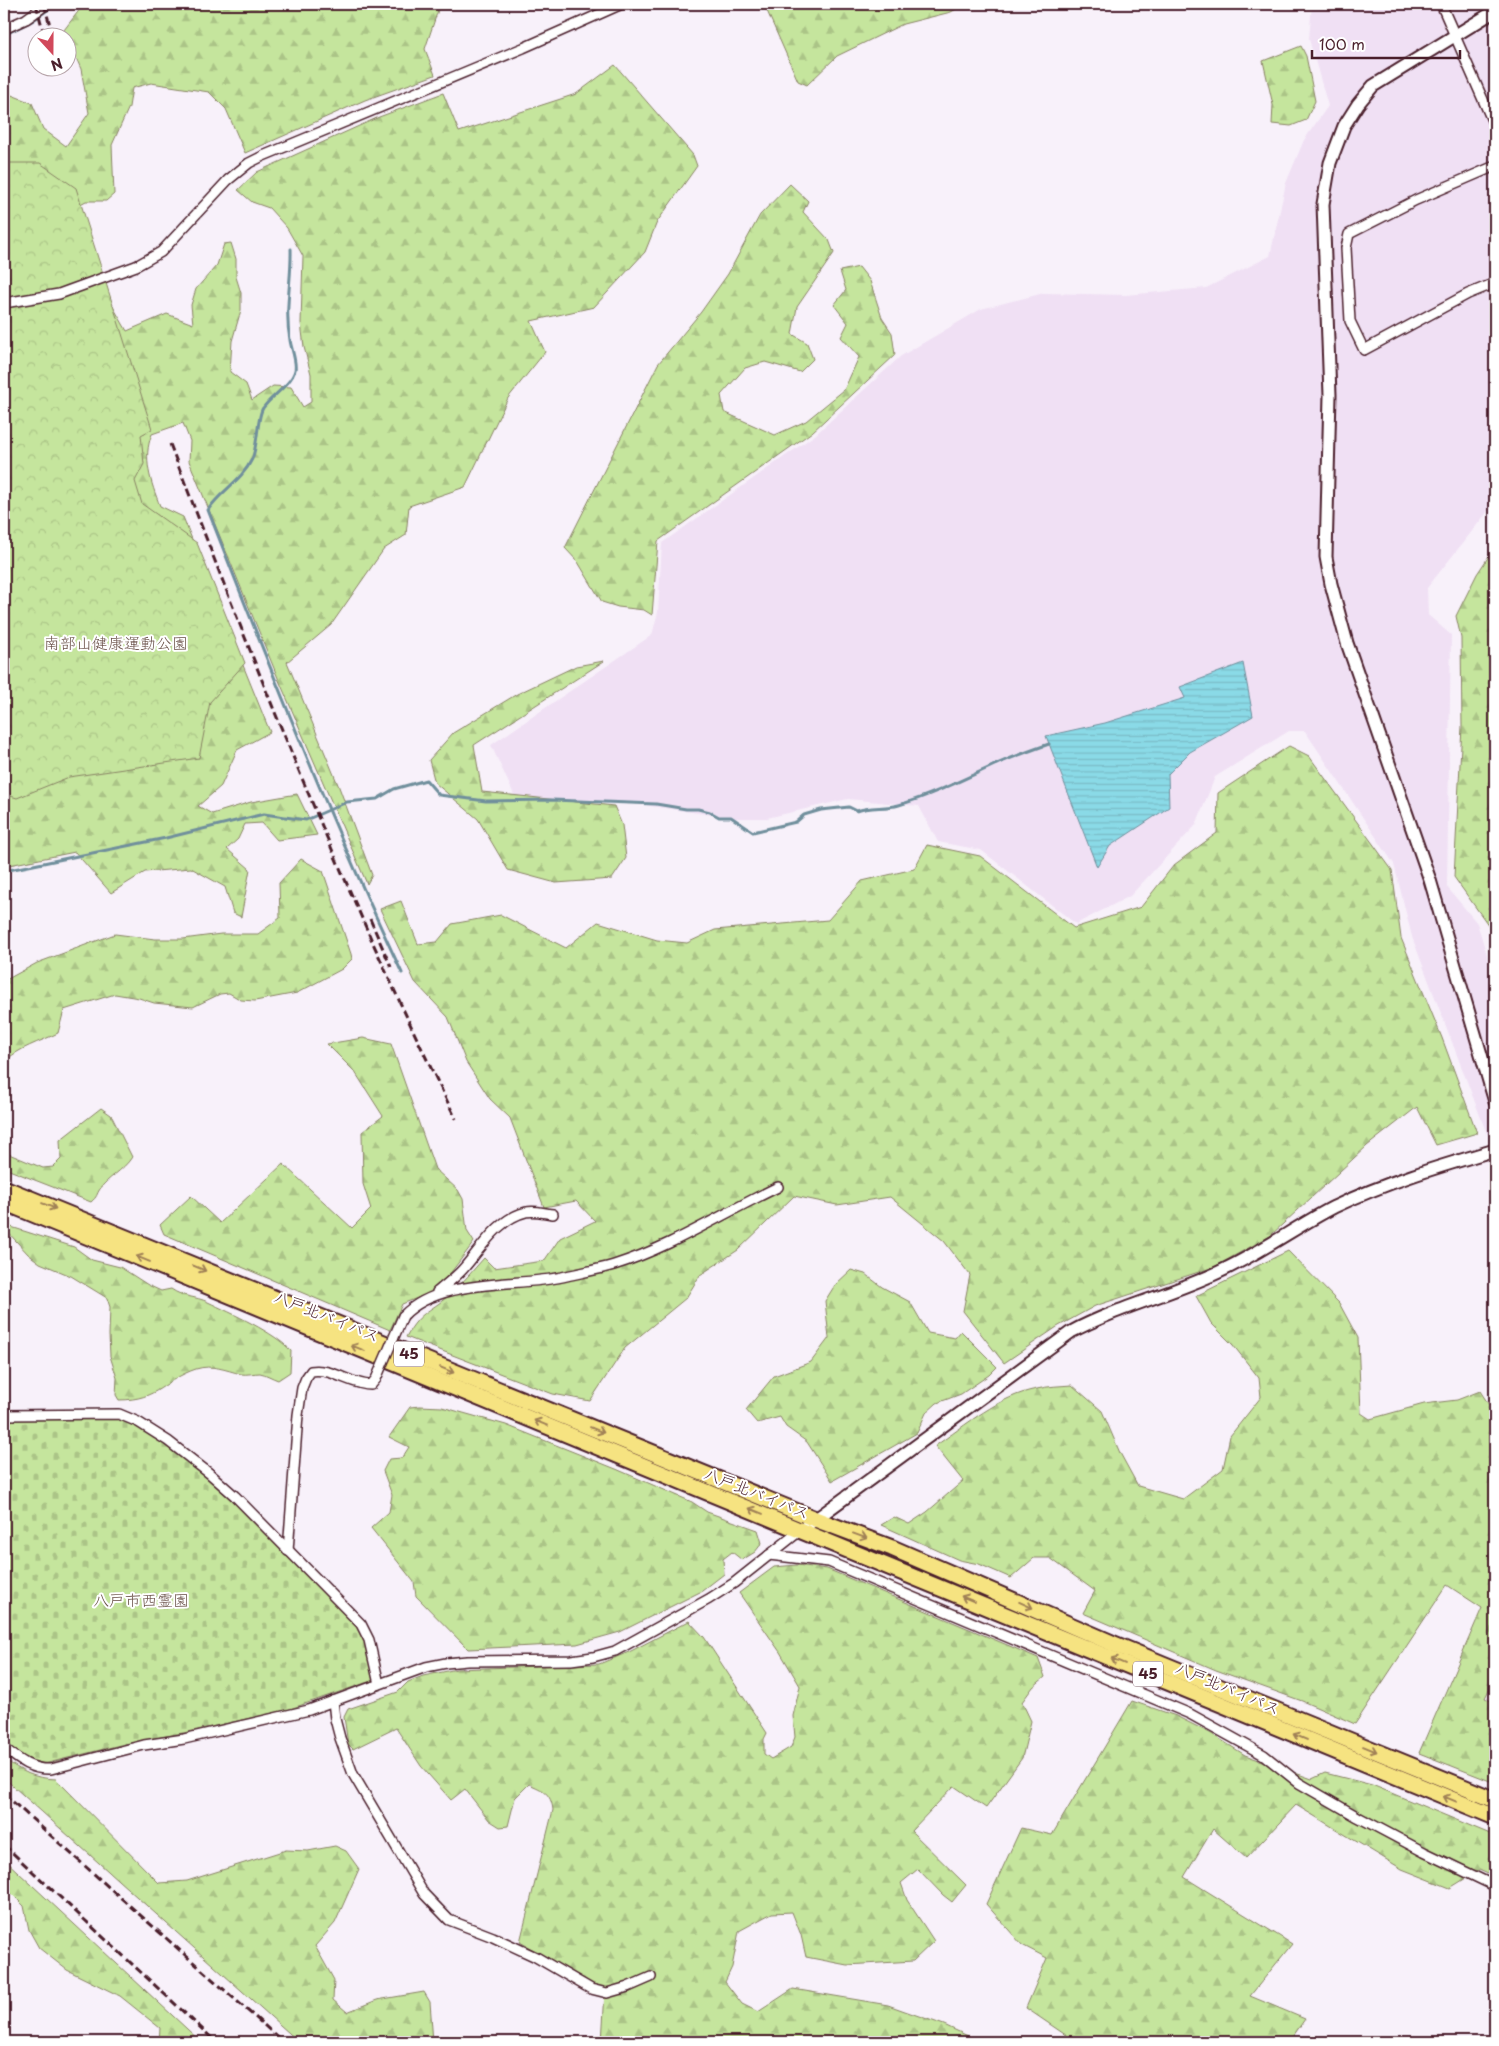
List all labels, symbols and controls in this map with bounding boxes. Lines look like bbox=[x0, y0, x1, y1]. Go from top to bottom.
north arrow bbox=[28, 28, 78, 78]
scale bar bbox=[1312, 28, 1459, 60]
text: 100 m bbox=[1319, 32, 1365, 55]
text: N bbox=[48, 53, 66, 76]
park label: 南部山健康運動公園 bbox=[44, 630, 188, 654]
one-way arrow bbox=[41, 1202, 56, 1212]
one-way arrow bbox=[136, 1254, 151, 1264]
one-way arrow bbox=[191, 1264, 206, 1273]
street label: 八戸北バイパス bbox=[271, 1283, 384, 1347]
one-way arrow bbox=[351, 1342, 366, 1351]
road number: 45 bbox=[394, 1342, 424, 1366]
one-way arrow bbox=[439, 1365, 454, 1375]
one-way arrow bbox=[534, 1417, 549, 1427]
one-way arrow bbox=[589, 1426, 605, 1435]
street label: 八戸北バイパス bbox=[701, 1460, 814, 1524]
one-way arrow bbox=[749, 1506, 764, 1516]
one-way arrow bbox=[852, 1532, 868, 1541]
park label: 八戸市西霊園 bbox=[93, 1587, 189, 1611]
one-way arrow bbox=[960, 1593, 975, 1602]
one-way arrow bbox=[1018, 1601, 1033, 1611]
street label: 八戸北バイパス bbox=[1172, 1654, 1284, 1720]
one-way arrow bbox=[1111, 1656, 1126, 1665]
road number: 45 bbox=[1133, 1662, 1163, 1686]
one-way arrow bbox=[1293, 1731, 1308, 1741]
one-way arrow bbox=[1362, 1745, 1377, 1754]
one-way arrow bbox=[1443, 1793, 1458, 1803]

